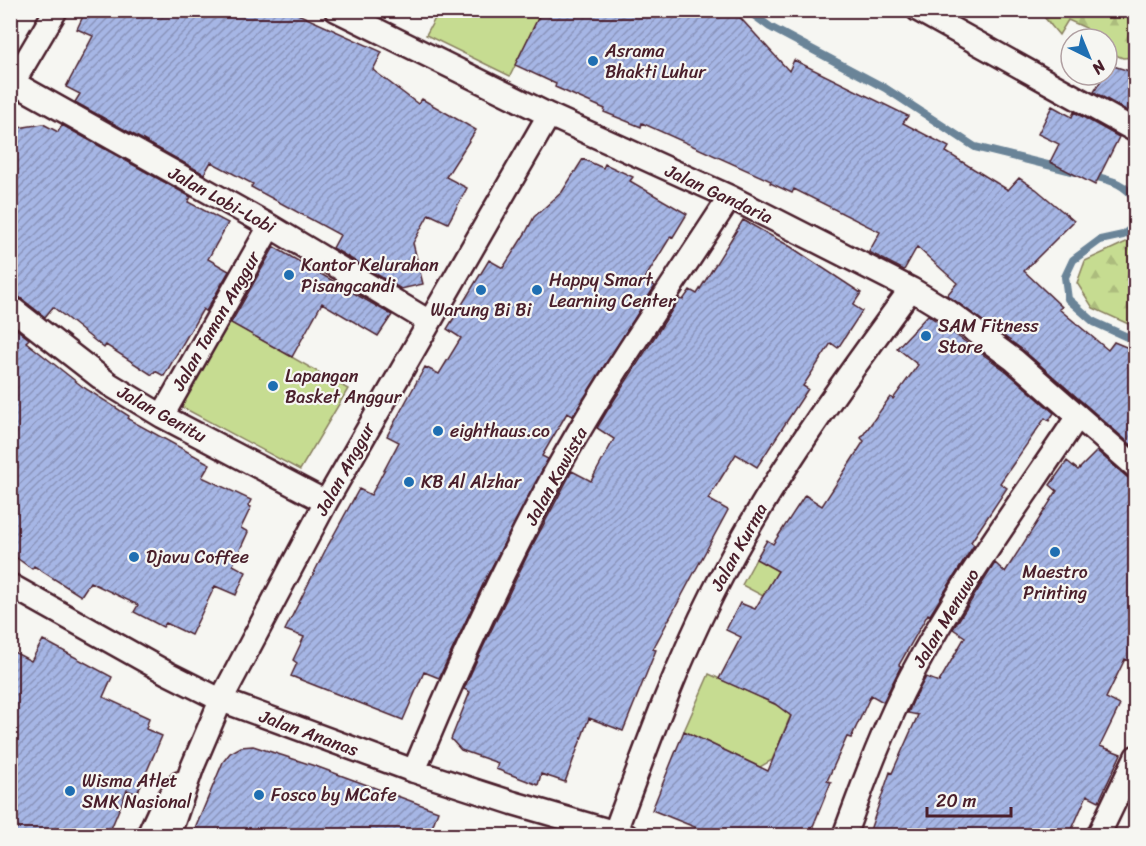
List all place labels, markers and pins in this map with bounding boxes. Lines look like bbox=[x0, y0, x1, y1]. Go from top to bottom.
place label: Asrama Bhakti Luhur bbox=[604, 35, 707, 88]
marker: Asrama Bhakti Luhur bbox=[586, 54, 600, 68]
place label: Kantor Kelurahan Pisangcandi bbox=[301, 249, 439, 302]
place label: Happy Smart Learning Center bbox=[549, 264, 677, 317]
marker: Kantor Kelurahan Pisangcandi bbox=[282, 268, 296, 282]
marker: Warung Bi Bi bbox=[474, 283, 488, 297]
marker: Happy Smart Learning Center bbox=[530, 283, 544, 297]
place label: Warung Bi Bi bbox=[431, 294, 532, 326]
place label: SAM Fitness Store bbox=[938, 310, 1039, 363]
marker: SAM Fitness Store bbox=[919, 329, 933, 343]
place label: Lapangan Basket Anggur bbox=[285, 360, 403, 413]
marker: Lapangan Basket Anggur bbox=[266, 379, 280, 393]
place label: eighthaus.co bbox=[450, 415, 550, 447]
marker: eighthaus.co bbox=[431, 424, 445, 438]
place label: KB Al Alzhar bbox=[421, 466, 523, 498]
marker: KB Al Alzhar bbox=[402, 475, 416, 489]
place label: Djavu Coffee bbox=[146, 541, 249, 573]
marker: Maestro Printing bbox=[1048, 545, 1062, 559]
marker: Djavu Coffee bbox=[127, 550, 141, 564]
place label: Maestro Printing bbox=[1022, 556, 1088, 609]
place label: Wisma Atlet SMK Nasional bbox=[82, 765, 193, 818]
place label: Fosco by MCafe bbox=[271, 779, 397, 811]
marker: Wisma Atlet SMK Nasional bbox=[63, 784, 77, 798]
marker: Fosco by MCafe bbox=[252, 788, 266, 802]

